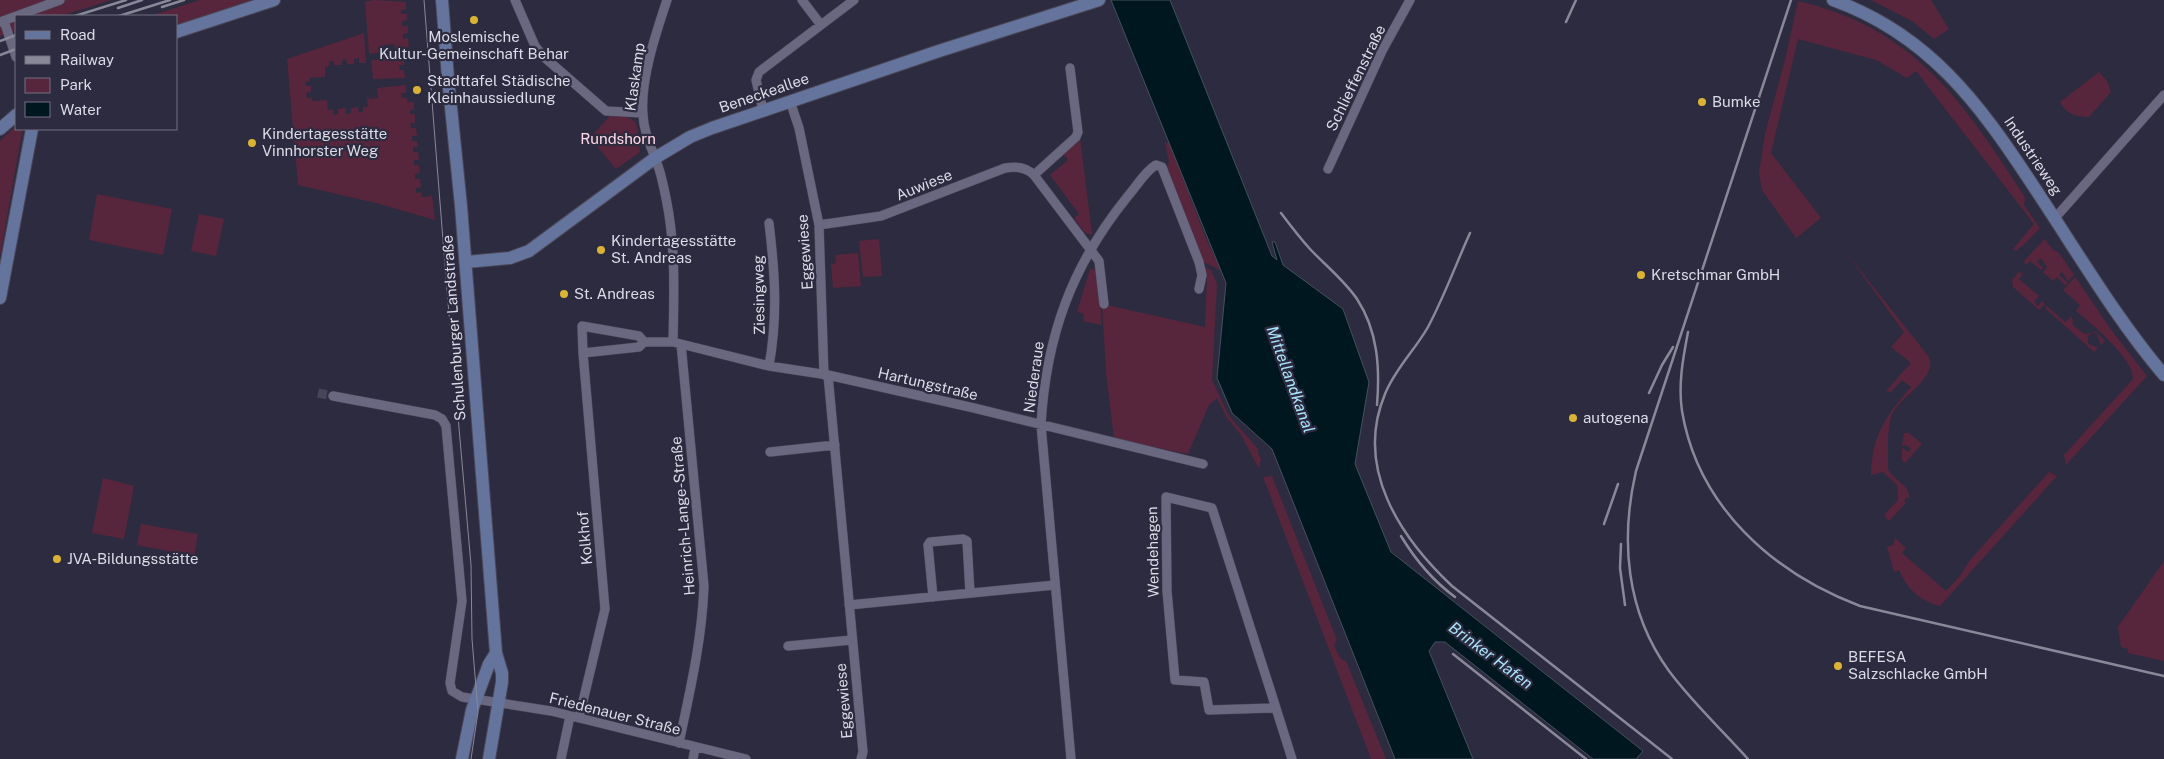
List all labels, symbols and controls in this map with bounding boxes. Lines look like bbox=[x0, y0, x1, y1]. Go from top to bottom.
marker: Moslemische Kultur-Gemeinschaft Behar bbox=[468, 14, 480, 26]
legend bbox=[15, 15, 178, 130]
street label: Schlieffenstraße bbox=[1322, 22, 1389, 134]
text: Road bbox=[60, 26, 96, 43]
place label: Moslemische Kultur-Gemeinschaft Behar bbox=[379, 28, 569, 62]
street label: Klaskamp bbox=[621, 42, 648, 112]
text: Railway bbox=[60, 51, 114, 68]
street label: Beneckeallee bbox=[717, 69, 811, 116]
place label: Stadttafel Städische Kleinhaussiedlung bbox=[427, 72, 571, 106]
text: Park bbox=[60, 76, 92, 93]
marker: Stadttafel Städische Kleinhaussiedlung bbox=[411, 84, 423, 96]
place label: Bumke bbox=[1712, 93, 1760, 110]
marker: Bumke bbox=[1696, 96, 1708, 108]
text: Water bbox=[60, 101, 102, 118]
street label: Industrieweg bbox=[2001, 113, 2066, 198]
place label: Kindertagesstätte Vinnhorster Weg bbox=[262, 125, 387, 159]
park label: Rundshorn bbox=[580, 130, 656, 147]
marker: Kindertagesstätte Vinnhorster Weg bbox=[246, 137, 258, 149]
street label: Auwiese bbox=[893, 166, 954, 204]
street label: Eggewiese bbox=[793, 214, 816, 290]
place label: Kindertagesstätte St. Andreas bbox=[611, 232, 736, 266]
street label: Schulenburger Landstraße bbox=[439, 235, 468, 421]
marker: Kindertagesstätte St. Andreas bbox=[595, 244, 607, 256]
street label: Ziesingweg bbox=[749, 255, 768, 335]
place label: Kretschmar GmbH bbox=[1651, 266, 1780, 283]
marker: Kretschmar GmbH bbox=[1635, 269, 1647, 281]
place label: St. Andreas bbox=[574, 285, 655, 302]
marker: St. Andreas bbox=[558, 288, 570, 300]
water label: Mittellandkanal bbox=[1262, 323, 1319, 435]
street label: Niederaue bbox=[1020, 340, 1047, 414]
street label: Hartungstraße bbox=[876, 364, 980, 403]
place label: autogena bbox=[1583, 409, 1649, 426]
marker: autogena bbox=[1567, 412, 1579, 424]
street label: Heinrich-Lange-Straße bbox=[667, 436, 698, 596]
street label: Wendehagen bbox=[1143, 506, 1162, 598]
street label: Kolkhof bbox=[574, 510, 595, 566]
place label: JVA-Bildungsstätte bbox=[67, 550, 199, 567]
marker: JVA-Bildungsstätte bbox=[51, 553, 63, 565]
water label: Brinker Hafen bbox=[1445, 618, 1536, 693]
place label: BEFESA Salzschlacke GmbH bbox=[1848, 648, 1988, 682]
marker: BEFESA Salzschlacke GmbH bbox=[1832, 660, 1844, 672]
street label: Eggewiese bbox=[832, 663, 855, 739]
street label: Friedenauer Straße bbox=[548, 689, 683, 738]

